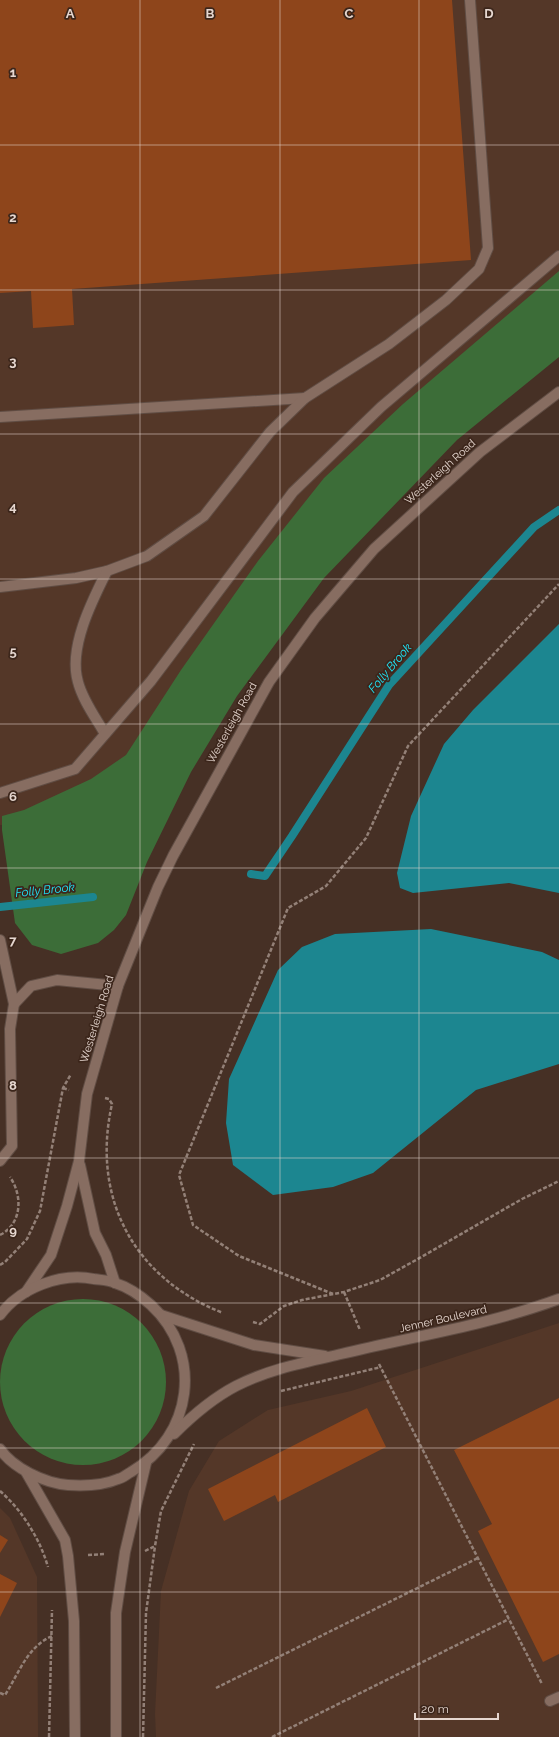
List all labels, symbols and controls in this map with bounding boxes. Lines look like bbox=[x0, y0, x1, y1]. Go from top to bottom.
text: A bbox=[66, 6, 75, 21]
text: B bbox=[206, 6, 215, 21]
text: C bbox=[345, 6, 354, 21]
text: D bbox=[484, 6, 494, 21]
text: 1 bbox=[10, 65, 17, 80]
text: 2 bbox=[9, 210, 17, 225]
text: 3 bbox=[9, 354, 17, 369]
street label: Westerleigh Road bbox=[402, 437, 478, 507]
text: 4 bbox=[9, 499, 17, 514]
water label: Folly Brook bbox=[365, 640, 415, 695]
text: 5 bbox=[9, 644, 17, 659]
street label: Westerleigh Road bbox=[204, 680, 260, 766]
text: 6 bbox=[9, 789, 17, 804]
water label: Folly Brook bbox=[15, 880, 76, 900]
text: 7 bbox=[9, 933, 17, 948]
street label: Westerleigh Road bbox=[78, 974, 117, 1064]
text: 8 bbox=[9, 1078, 17, 1093]
text: 9 bbox=[9, 1223, 17, 1238]
street label: Jenner Boulevard bbox=[398, 1303, 488, 1335]
scale bar bbox=[415, 1695, 498, 1721]
text: 20 m bbox=[421, 1702, 449, 1716]

